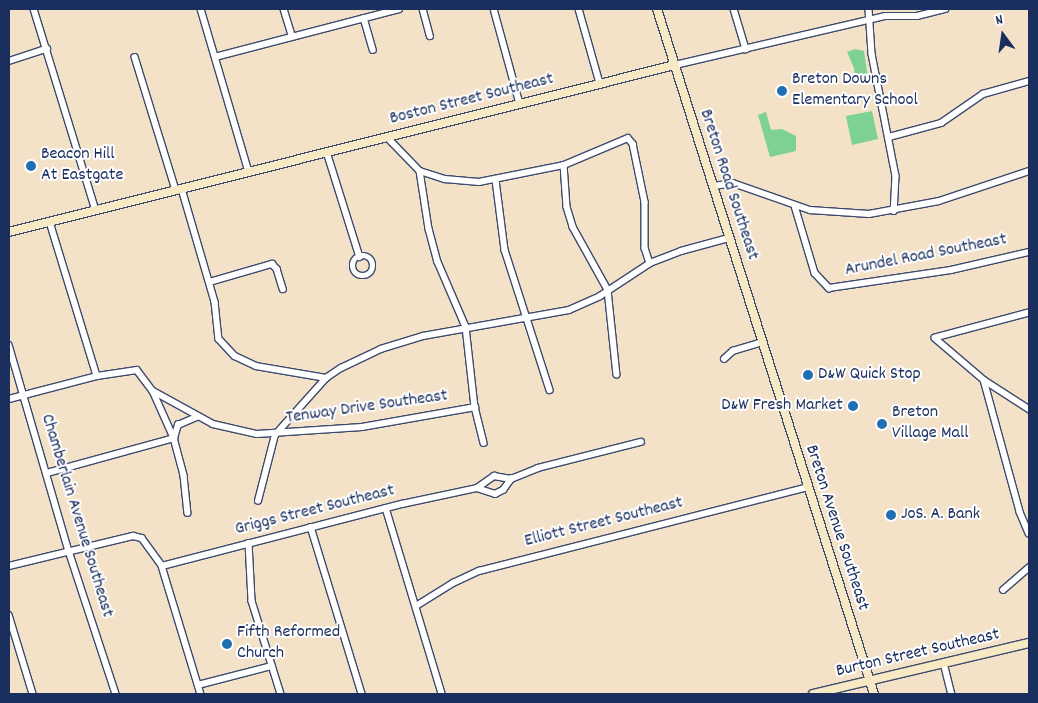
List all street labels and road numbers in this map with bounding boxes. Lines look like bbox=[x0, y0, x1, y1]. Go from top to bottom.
street label: Boston Street Southeast bbox=[388, 69, 556, 131]
street label: Breton Road Southeast bbox=[693, 107, 763, 263]
street label: Arundel Road Southeast bbox=[843, 230, 1009, 282]
street label: Tenway Drive Southeast bbox=[285, 386, 449, 430]
street label: Chamberlain Avenue Southeast bbox=[35, 412, 117, 620]
street label: Breton Avenue Southeast bbox=[799, 443, 873, 613]
street label: Griggs Street Southeast bbox=[233, 481, 397, 541]
street label: Elliott Street Southeast bbox=[523, 493, 685, 553]
street label: Burton Street Southeast bbox=[834, 625, 1002, 683]

